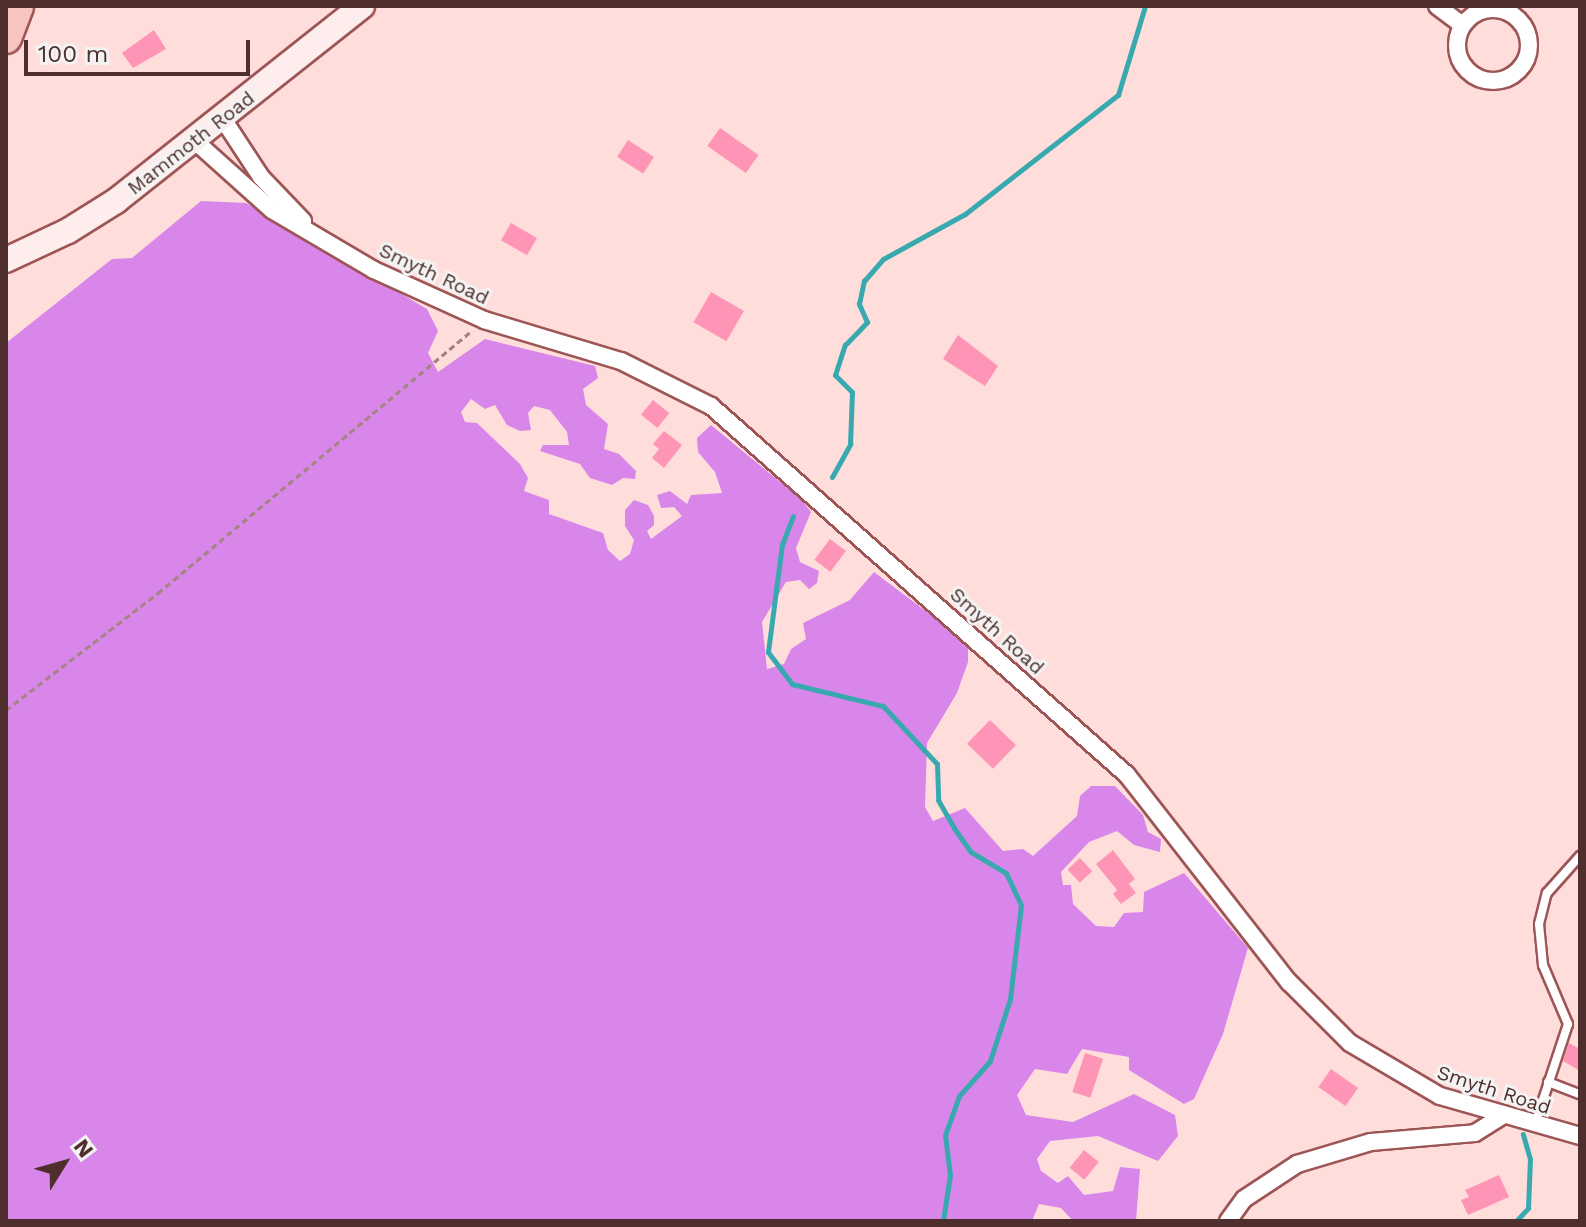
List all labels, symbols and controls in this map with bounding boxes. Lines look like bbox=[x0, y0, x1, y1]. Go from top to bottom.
scale bar bbox=[28, 24, 254, 74]
text: 100 m bbox=[38, 40, 108, 68]
street label: Mammoth Road bbox=[123, 86, 259, 200]
street label: Smyth Road bbox=[375, 238, 493, 310]
street label: Smyth Road bbox=[945, 583, 1049, 679]
street label: Smyth Road bbox=[1434, 1060, 1554, 1120]
north arrow bbox=[24, 1123, 104, 1203]
text: N bbox=[69, 1134, 98, 1162]

